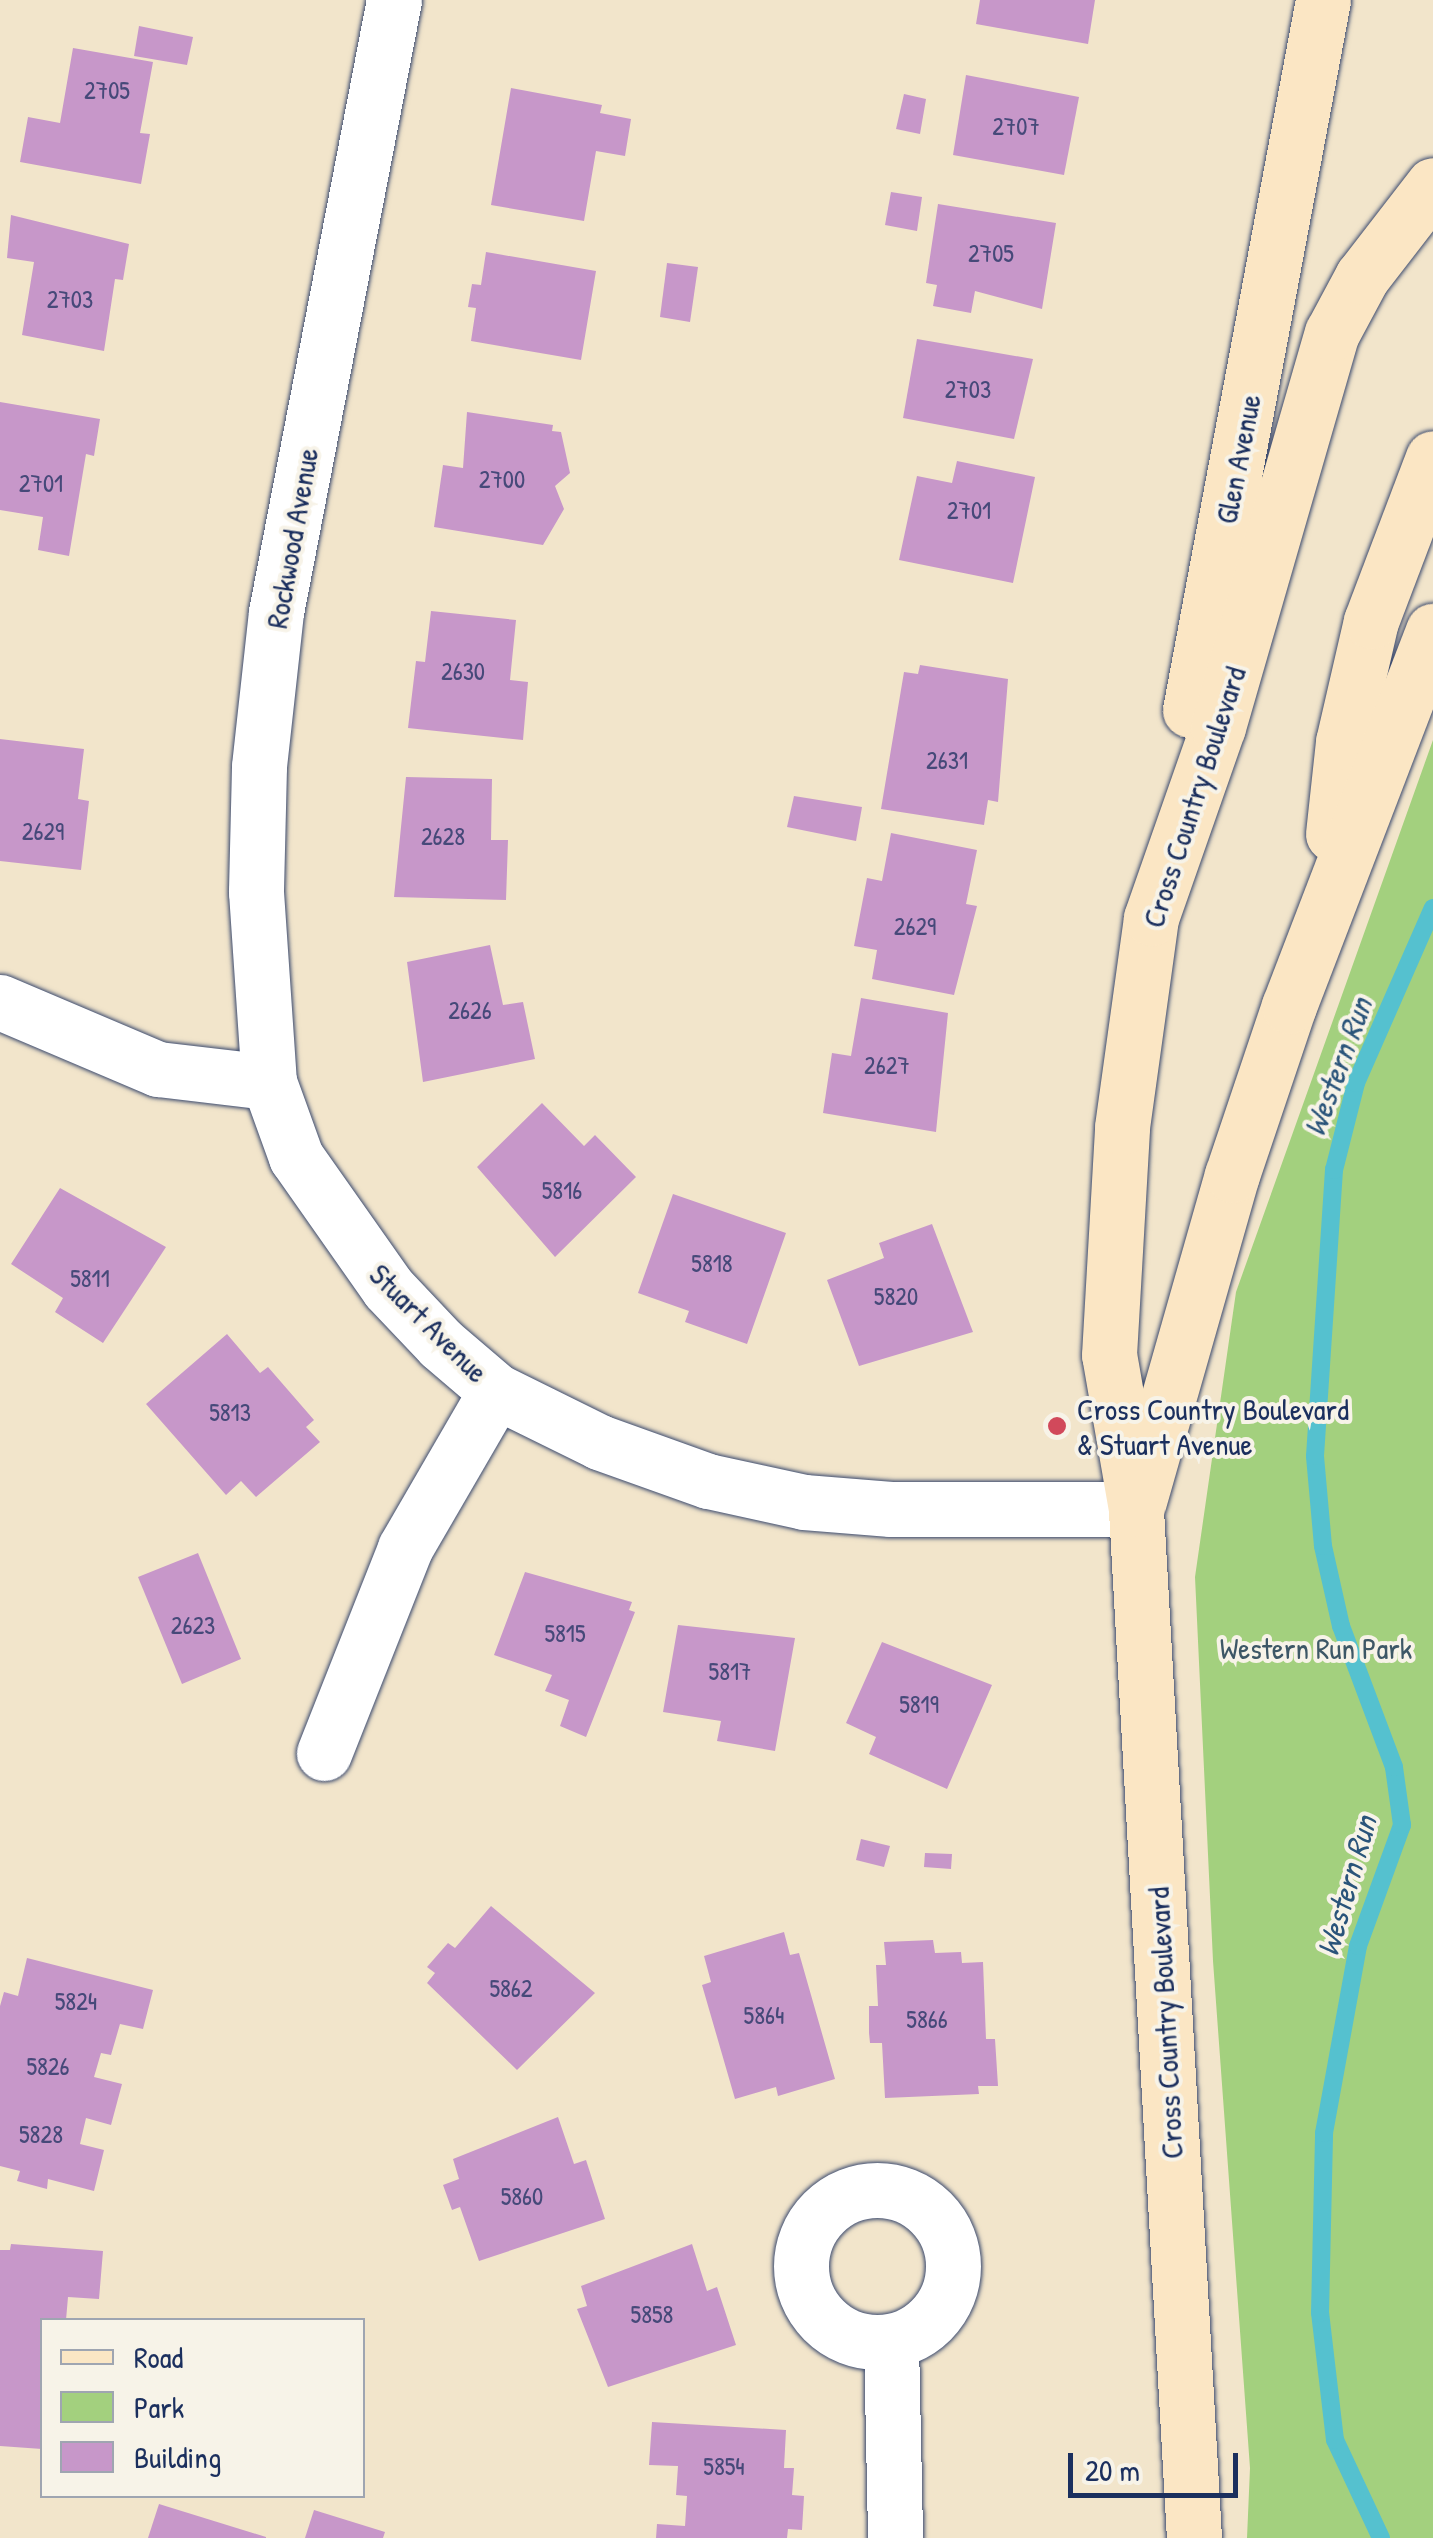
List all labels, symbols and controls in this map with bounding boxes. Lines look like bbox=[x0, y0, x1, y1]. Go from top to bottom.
house number: 2705 bbox=[84, 75, 130, 105]
house number: 2707 bbox=[992, 111, 1040, 141]
house number: 2705 bbox=[968, 238, 1014, 268]
house number: 2703 bbox=[47, 284, 93, 314]
house number: 2703 bbox=[945, 374, 991, 404]
street label: Glen Avenue bbox=[1208, 391, 1268, 527]
street label: Rockwood Avenue bbox=[258, 445, 326, 631]
house number: 2700 bbox=[479, 464, 525, 494]
house number: 2701 bbox=[19, 468, 63, 498]
house number: 2701 bbox=[947, 495, 991, 525]
house number: 2630 bbox=[441, 656, 485, 686]
street label: Cross Country Boulevard bbox=[1135, 662, 1253, 932]
house number: 2631 bbox=[926, 745, 968, 775]
house number: 2629 bbox=[22, 816, 64, 846]
house number: 2628 bbox=[421, 821, 465, 851]
house number: 2629 bbox=[894, 911, 936, 941]
water label: Western Run bbox=[1295, 993, 1381, 1141]
house number: 2626 bbox=[448, 995, 492, 1025]
house number: 2627 bbox=[864, 1050, 910, 1080]
house number: 5816 bbox=[542, 1175, 582, 1205]
house number: 5818 bbox=[691, 1248, 733, 1278]
street label: Stuart Avenue bbox=[362, 1256, 496, 1390]
house number: 5811 bbox=[70, 1263, 110, 1293]
house number: 5820 bbox=[874, 1281, 918, 1311]
place label: Cross Country Boulevard & Stuart Avenue bbox=[1077, 1391, 1349, 1462]
house number: 5813 bbox=[209, 1397, 251, 1427]
marker: Cross Country Boulevard & Stuart Avenue bbox=[1046, 1415, 1068, 1437]
house number: 2623 bbox=[171, 1610, 215, 1640]
house number: 5815 bbox=[544, 1618, 586, 1648]
park label: Western Run Park bbox=[1220, 1630, 1412, 1666]
house number: 5817 bbox=[709, 1656, 751, 1686]
house number: 5819 bbox=[899, 1689, 939, 1719]
water label: Western Run bbox=[1309, 1811, 1385, 1961]
street label: Cross Country Boulevard bbox=[1140, 1886, 1190, 2160]
house number: 5862 bbox=[489, 1973, 533, 2003]
house number: 5824 bbox=[55, 1986, 97, 2016]
house number: 5864 bbox=[744, 2000, 784, 2030]
house number: 5866 bbox=[906, 2004, 948, 2034]
house number: 5826 bbox=[26, 2051, 70, 2081]
house number: 5828 bbox=[19, 2119, 63, 2149]
house number: 5860 bbox=[501, 2181, 543, 2211]
house number: 5858 bbox=[631, 2299, 673, 2329]
legend bbox=[40, 2318, 365, 2498]
text: Road bbox=[134, 2337, 183, 2377]
text: Park bbox=[134, 2387, 184, 2427]
scale bar bbox=[1073, 2433, 1243, 2495]
text: Building bbox=[134, 2437, 221, 2477]
text: 20 m bbox=[1085, 2450, 1140, 2490]
house number: 5854 bbox=[703, 2451, 745, 2481]

